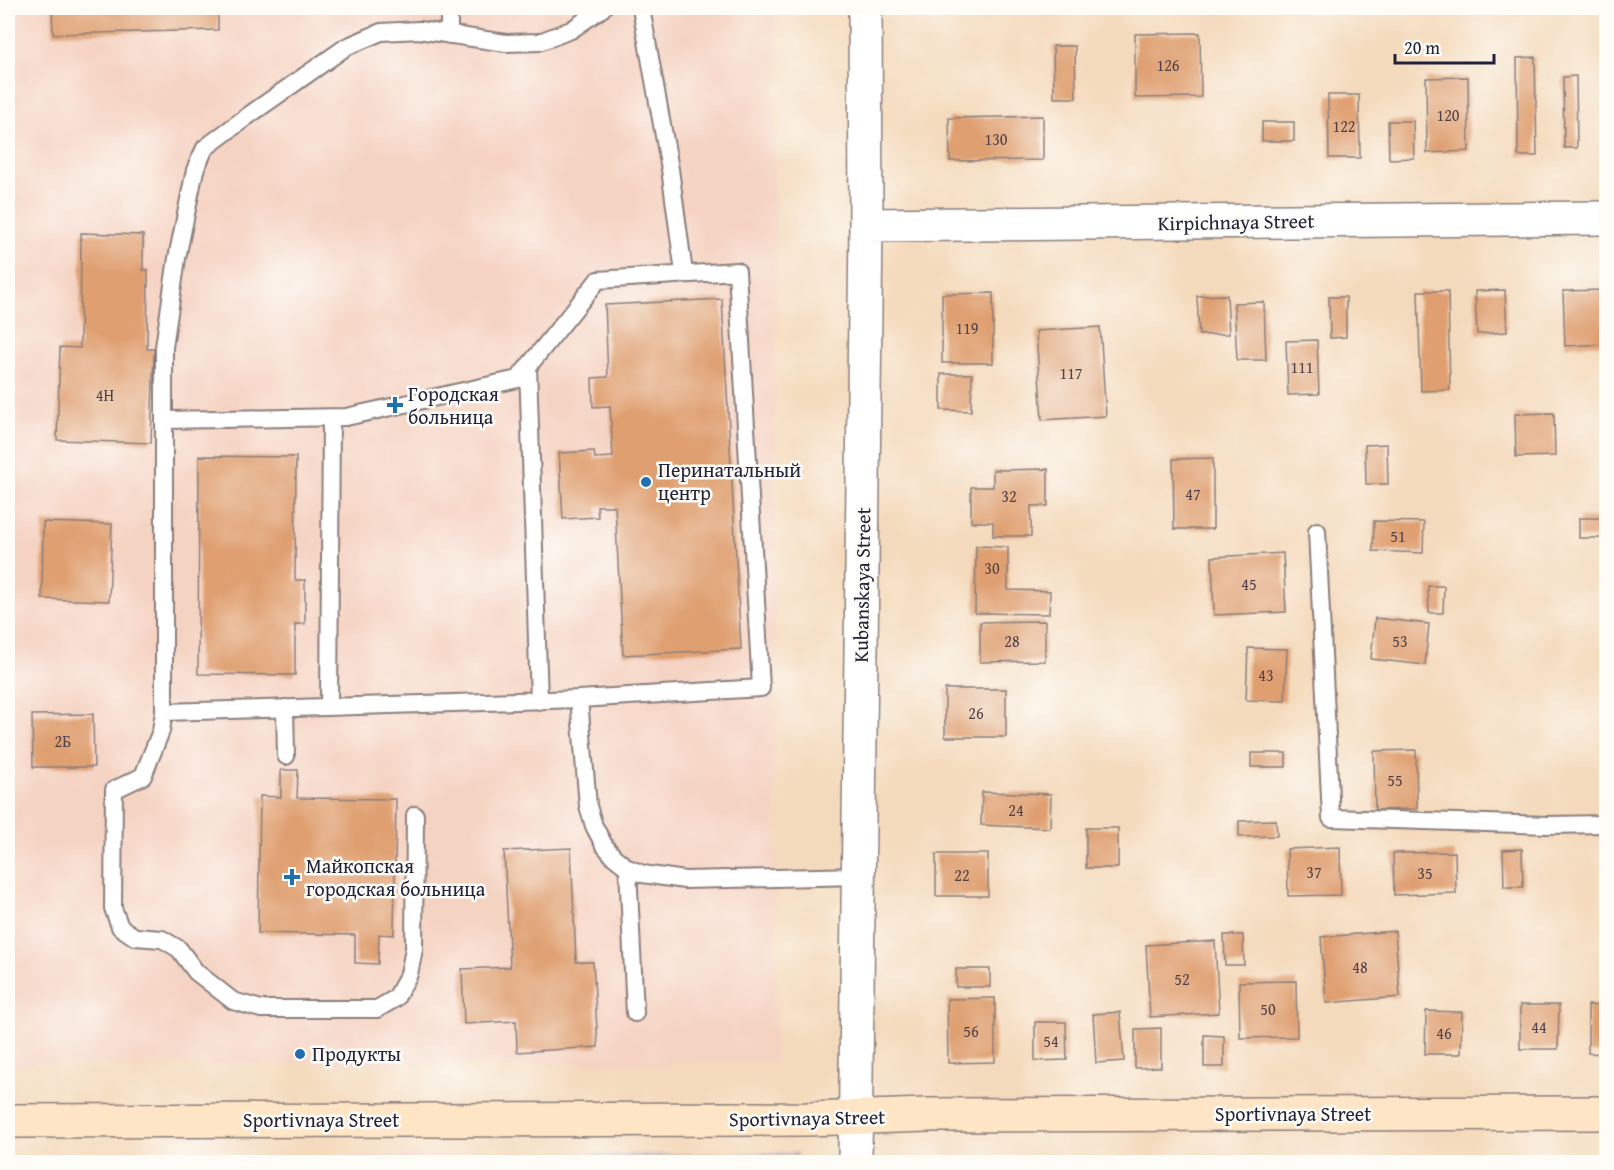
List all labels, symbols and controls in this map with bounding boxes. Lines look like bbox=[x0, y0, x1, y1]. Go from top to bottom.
scale bar bbox=[1395, 27, 1494, 65]
text: 20 m bbox=[1404, 34, 1440, 61]
house number: 126 bbox=[1156, 53, 1180, 77]
house number: 120 bbox=[1436, 103, 1460, 127]
house number: 122 bbox=[1332, 114, 1356, 138]
house number: 130 bbox=[984, 127, 1008, 151]
street label: Kirpichnaya Street bbox=[1157, 206, 1315, 237]
house number: 119 bbox=[955, 316, 979, 340]
house number: 111 bbox=[1290, 355, 1314, 379]
house number: 117 bbox=[1059, 361, 1083, 385]
place label: Городская больница bbox=[408, 379, 499, 431]
house number: 4Н bbox=[96, 383, 115, 407]
marker: Городская больница bbox=[386, 396, 404, 414]
place label: Перинатальный центр bbox=[658, 455, 801, 507]
marker: Перинатальный центр bbox=[639, 475, 653, 489]
house number: 47 bbox=[1185, 482, 1201, 506]
house number: 32 bbox=[1001, 484, 1017, 508]
street label: Kubanskaya Street bbox=[846, 507, 877, 663]
house number: 51 bbox=[1390, 524, 1406, 548]
house number: 30 bbox=[984, 556, 1000, 580]
house number: 45 bbox=[1241, 572, 1257, 596]
house number: 28 bbox=[1004, 629, 1020, 653]
house number: 53 bbox=[1392, 629, 1408, 653]
house number: 43 bbox=[1258, 663, 1274, 687]
house number: 26 bbox=[968, 701, 984, 725]
house number: 2Б bbox=[55, 729, 71, 753]
house number: 55 bbox=[1387, 768, 1403, 792]
house number: 24 bbox=[1008, 798, 1024, 822]
place label: Майкопская городская больница bbox=[306, 851, 486, 903]
house number: 37 bbox=[1306, 860, 1322, 884]
house number: 35 bbox=[1417, 861, 1433, 885]
house number: 22 bbox=[954, 863, 970, 887]
marker: Майкопская городская больница bbox=[283, 868, 301, 886]
house number: 48 bbox=[1352, 955, 1368, 979]
house number: 52 bbox=[1174, 967, 1190, 991]
house number: 50 bbox=[1260, 997, 1276, 1021]
house number: 44 bbox=[1531, 1015, 1547, 1039]
house number: 56 bbox=[963, 1019, 979, 1043]
house number: 46 bbox=[1436, 1021, 1452, 1045]
house number: 54 bbox=[1043, 1029, 1059, 1053]
place label: Продукты bbox=[312, 1039, 401, 1068]
marker: Продукты bbox=[293, 1047, 307, 1061]
street label: Sportivnaya Street bbox=[1215, 1099, 1371, 1128]
street label: Sportivnaya Street bbox=[729, 1102, 885, 1133]
street label: Sportivnaya Street bbox=[243, 1105, 399, 1134]

